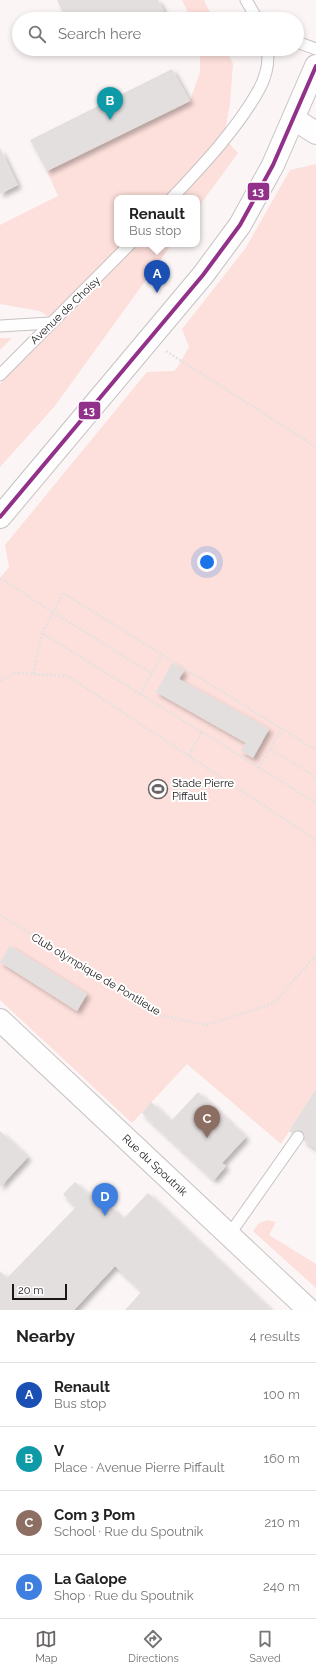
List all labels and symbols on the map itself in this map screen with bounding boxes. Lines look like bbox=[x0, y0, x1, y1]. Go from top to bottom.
pin: B bbox=[97, 87, 123, 120]
line badge: 13 bbox=[247, 182, 270, 201]
text: 13 bbox=[252, 186, 264, 199]
pin: A bbox=[144, 260, 170, 293]
street label: Avenue de Choisy bbox=[28, 274, 103, 347]
line badge: 13 bbox=[78, 401, 101, 420]
text: 13 bbox=[83, 405, 95, 418]
your location bbox=[197, 552, 217, 572]
place label: Stade Pierre Piffault bbox=[172, 777, 235, 803]
sports icon: Stade Pierre Piffault bbox=[147, 778, 169, 800]
street label: Club olympique de Pontlieue bbox=[29, 931, 163, 1018]
pin: C bbox=[194, 1105, 220, 1138]
street label: Rue du Spoutnik bbox=[120, 1132, 190, 1199]
pin: D bbox=[92, 1183, 118, 1216]
scale bar bbox=[12, 1282, 67, 1301]

